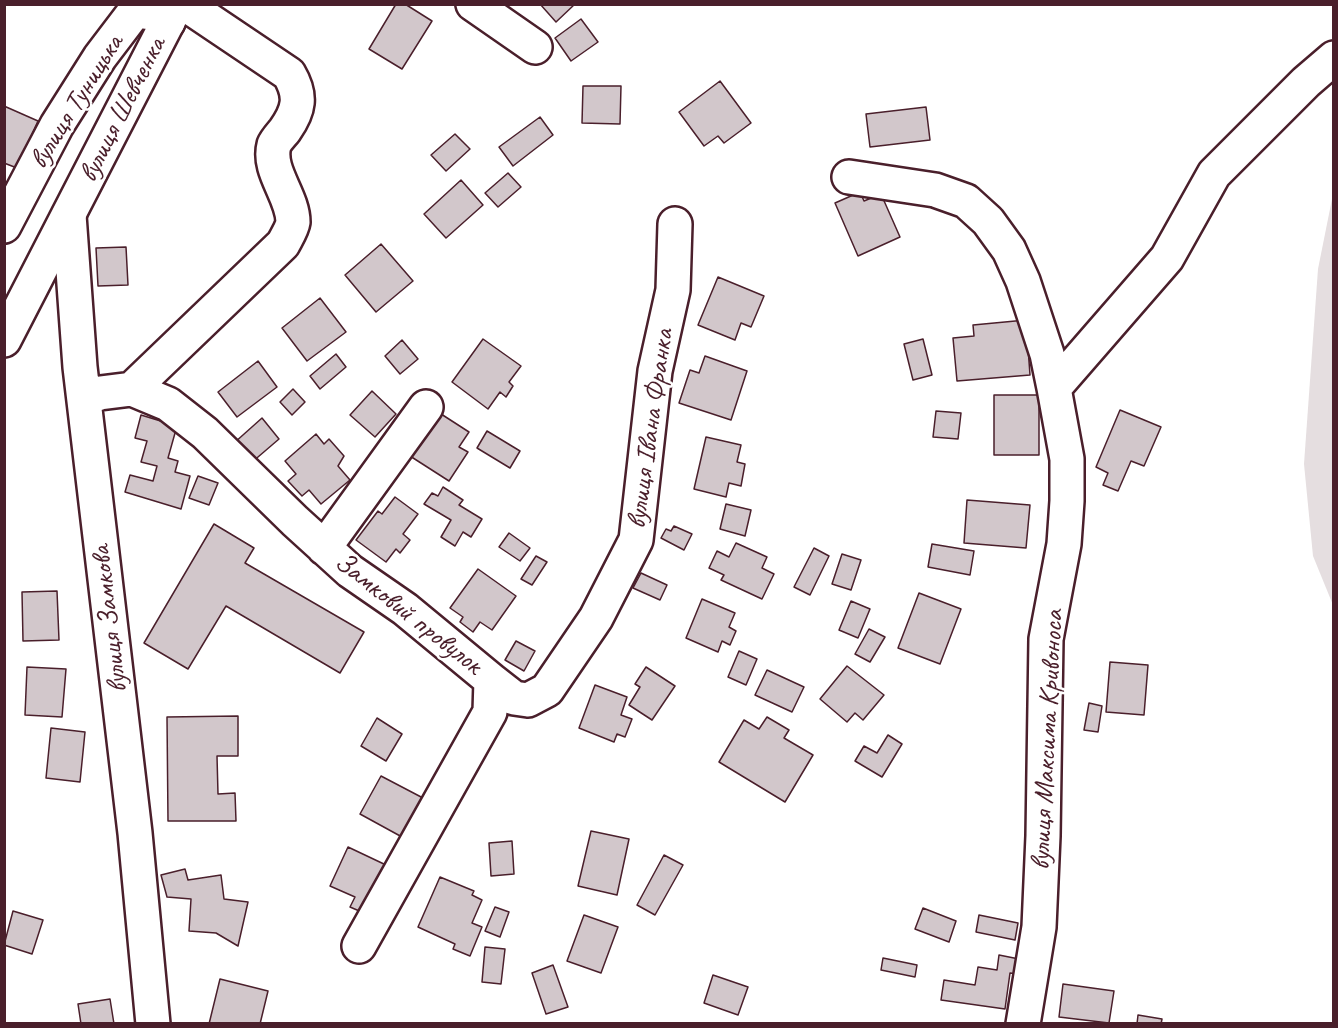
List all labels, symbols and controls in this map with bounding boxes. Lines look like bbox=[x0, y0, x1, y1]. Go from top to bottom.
street label: вулиця Туницька bbox=[23, 29, 131, 175]
street label: вулиця Шевченка bbox=[72, 32, 174, 188]
street label: вулиця Івана Франка bbox=[620, 327, 682, 531]
street label: вулиця Замкова bbox=[84, 543, 136, 695]
street label: Замковий провулок bbox=[327, 546, 489, 682]
street label: вулиця Максима Кривоноса bbox=[1024, 609, 1072, 871]

